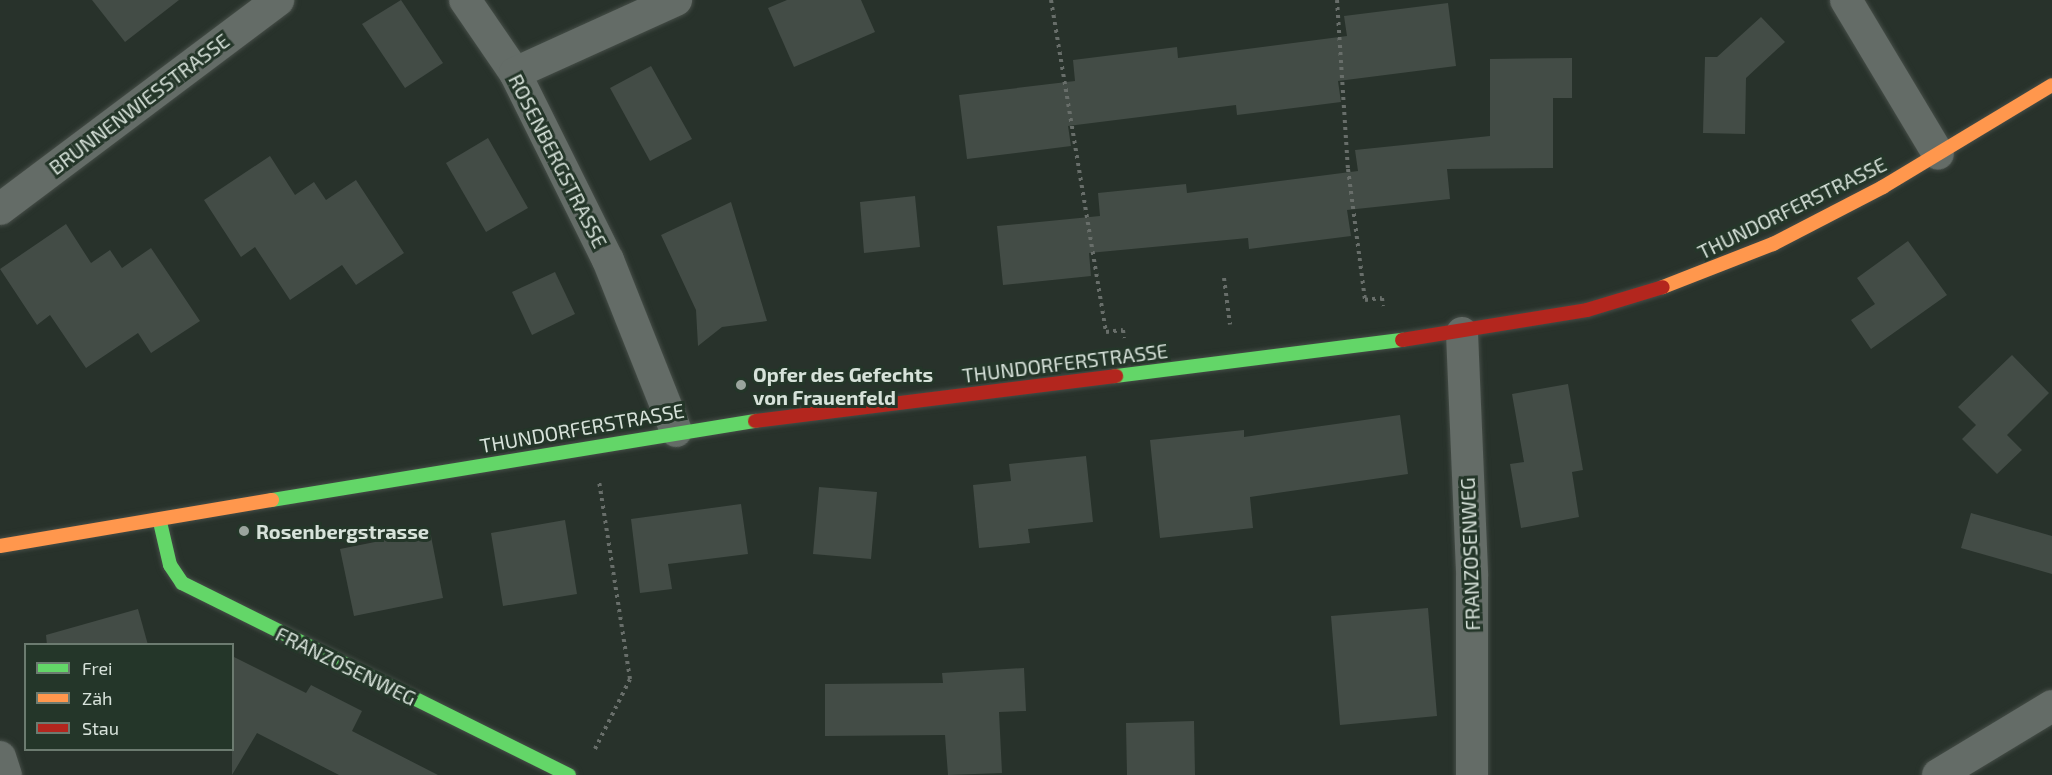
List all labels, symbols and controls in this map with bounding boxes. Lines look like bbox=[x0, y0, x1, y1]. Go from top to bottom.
street label: BRUNNENWIESSTRASSE bbox=[44, 28, 234, 180]
street label: ROSENBERGSTRASSE bbox=[504, 70, 612, 252]
street label: THUNDORFERSTRASSE bbox=[1694, 152, 1890, 264]
street label: THUNDORFERSTRASSE bbox=[961, 338, 1169, 388]
place label: Opfer des Gefechts von Frauenfeld bbox=[753, 362, 934, 409]
marker: Opfer des Gefechts von Frauenfeld bbox=[734, 378, 748, 392]
street label: THUNDORFERSTRASSE bbox=[478, 398, 686, 458]
street label: FRANZOSENWEG bbox=[1455, 477, 1485, 631]
place label: Rosenbergstrasse bbox=[256, 519, 429, 543]
marker: Rosenbergstrasse bbox=[237, 524, 251, 538]
street label: FRANZOSENWEG bbox=[272, 622, 420, 710]
legend bbox=[24, 643, 234, 751]
text: Frei bbox=[82, 657, 113, 679]
text: Zäh bbox=[82, 687, 113, 709]
text: Stau bbox=[82, 717, 119, 739]

